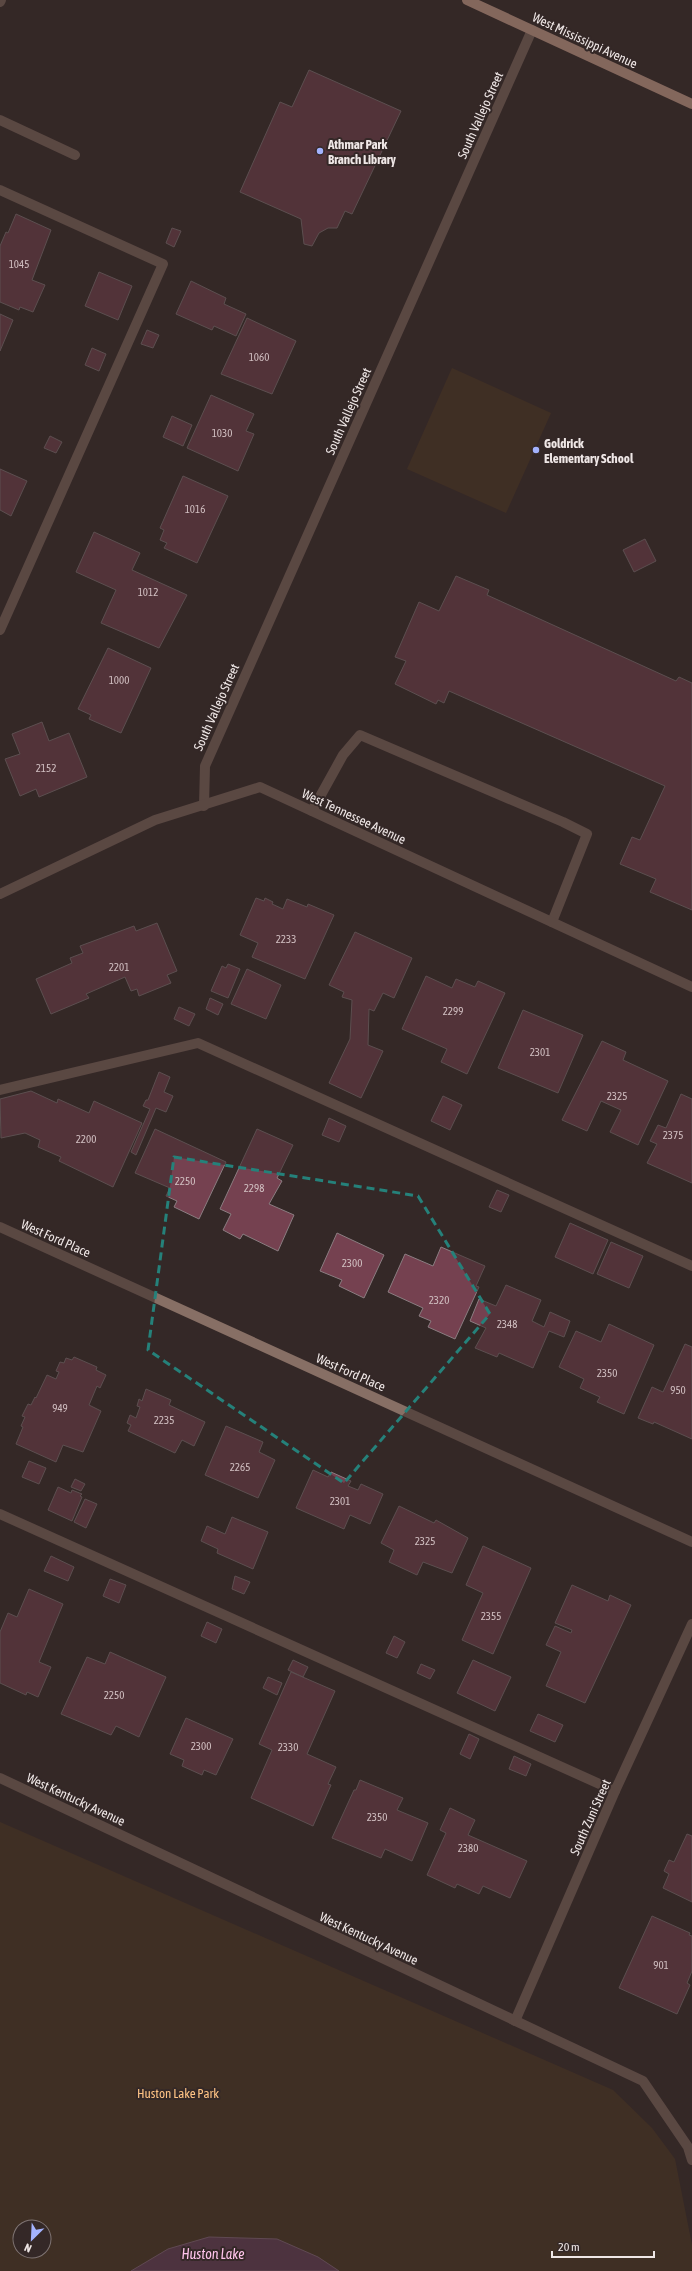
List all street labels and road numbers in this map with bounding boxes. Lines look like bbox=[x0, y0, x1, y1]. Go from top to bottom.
street label: West Mississippi Avenue bbox=[530, 10, 640, 71]
street label: South Vallejo Street bbox=[455, 69, 506, 161]
street label: South Vallejo Street bbox=[323, 365, 374, 457]
street label: South Vallejo Street bbox=[191, 661, 242, 753]
street label: West Tennessee Avenue bbox=[299, 786, 408, 847]
street label: West Ford Place bbox=[19, 1216, 93, 1260]
street label: West Ford Place bbox=[314, 1350, 388, 1394]
street label: West Kentucky Avenue bbox=[24, 1770, 128, 1829]
street label: South Zuni Street bbox=[567, 1777, 614, 1857]
street label: West Kentucky Avenue bbox=[317, 1909, 421, 1968]

